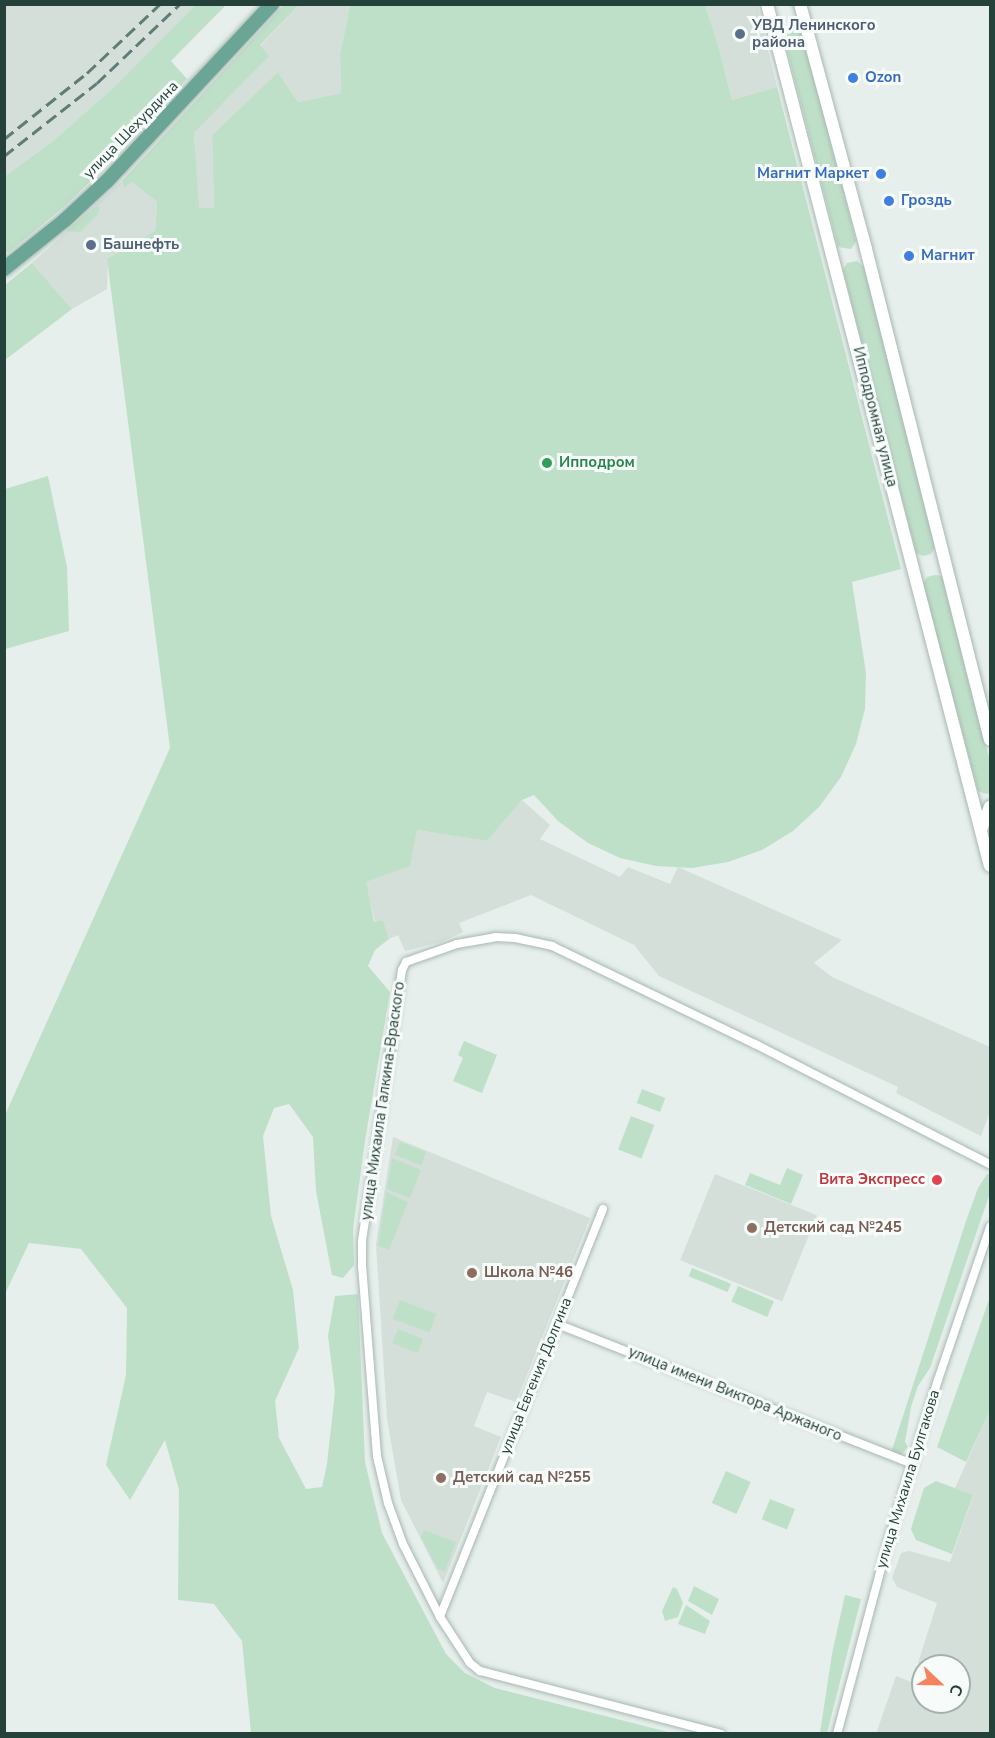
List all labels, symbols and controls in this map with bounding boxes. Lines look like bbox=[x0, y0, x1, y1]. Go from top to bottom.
place label: УВД Ленинского района bbox=[752, 16, 875, 51]
marker: УВД Ленинского района bbox=[733, 27, 747, 41]
place label: Ozon bbox=[865, 69, 901, 87]
marker: Ozon bbox=[846, 71, 860, 85]
street label: улица Шехурдина bbox=[80, 77, 182, 183]
place label: Магнит Маркет bbox=[757, 165, 869, 183]
marker: Магнит Маркет bbox=[874, 167, 888, 181]
place label: Гроздь bbox=[901, 192, 952, 210]
marker: Гроздь bbox=[882, 194, 896, 208]
place label: Башнефть bbox=[103, 236, 179, 254]
marker: Башнефть bbox=[84, 238, 98, 252]
place label: Магнит bbox=[921, 247, 975, 265]
marker: Магнит bbox=[902, 249, 916, 263]
street label: Ипподромная улица bbox=[849, 345, 901, 489]
place label: Ипподром bbox=[559, 454, 635, 472]
marker: Ипподром bbox=[540, 456, 554, 470]
street label: улица Михаила Галкина-Враского bbox=[357, 980, 409, 1222]
place label: Вита Экспресс bbox=[819, 1171, 925, 1189]
marker: Вита Экспресс bbox=[930, 1173, 944, 1187]
place label: Детский сад №245 bbox=[764, 1219, 902, 1237]
marker: Детский сад №245 bbox=[745, 1221, 759, 1235]
place label: Школа №46 bbox=[484, 1264, 573, 1282]
marker: Школа №46 bbox=[465, 1266, 479, 1280]
street label: улица Евгения Долгина bbox=[496, 1295, 576, 1457]
street label: улица имени Виктора Аржаного bbox=[626, 1343, 844, 1445]
street label: улица Михаила Булгакова bbox=[872, 1388, 944, 1570]
place label: Детский сад №255 bbox=[453, 1469, 591, 1487]
marker: Детский сад №255 bbox=[434, 1471, 448, 1485]
north arrow bbox=[911, 1654, 971, 1714]
text: С bbox=[944, 1681, 968, 1699]

